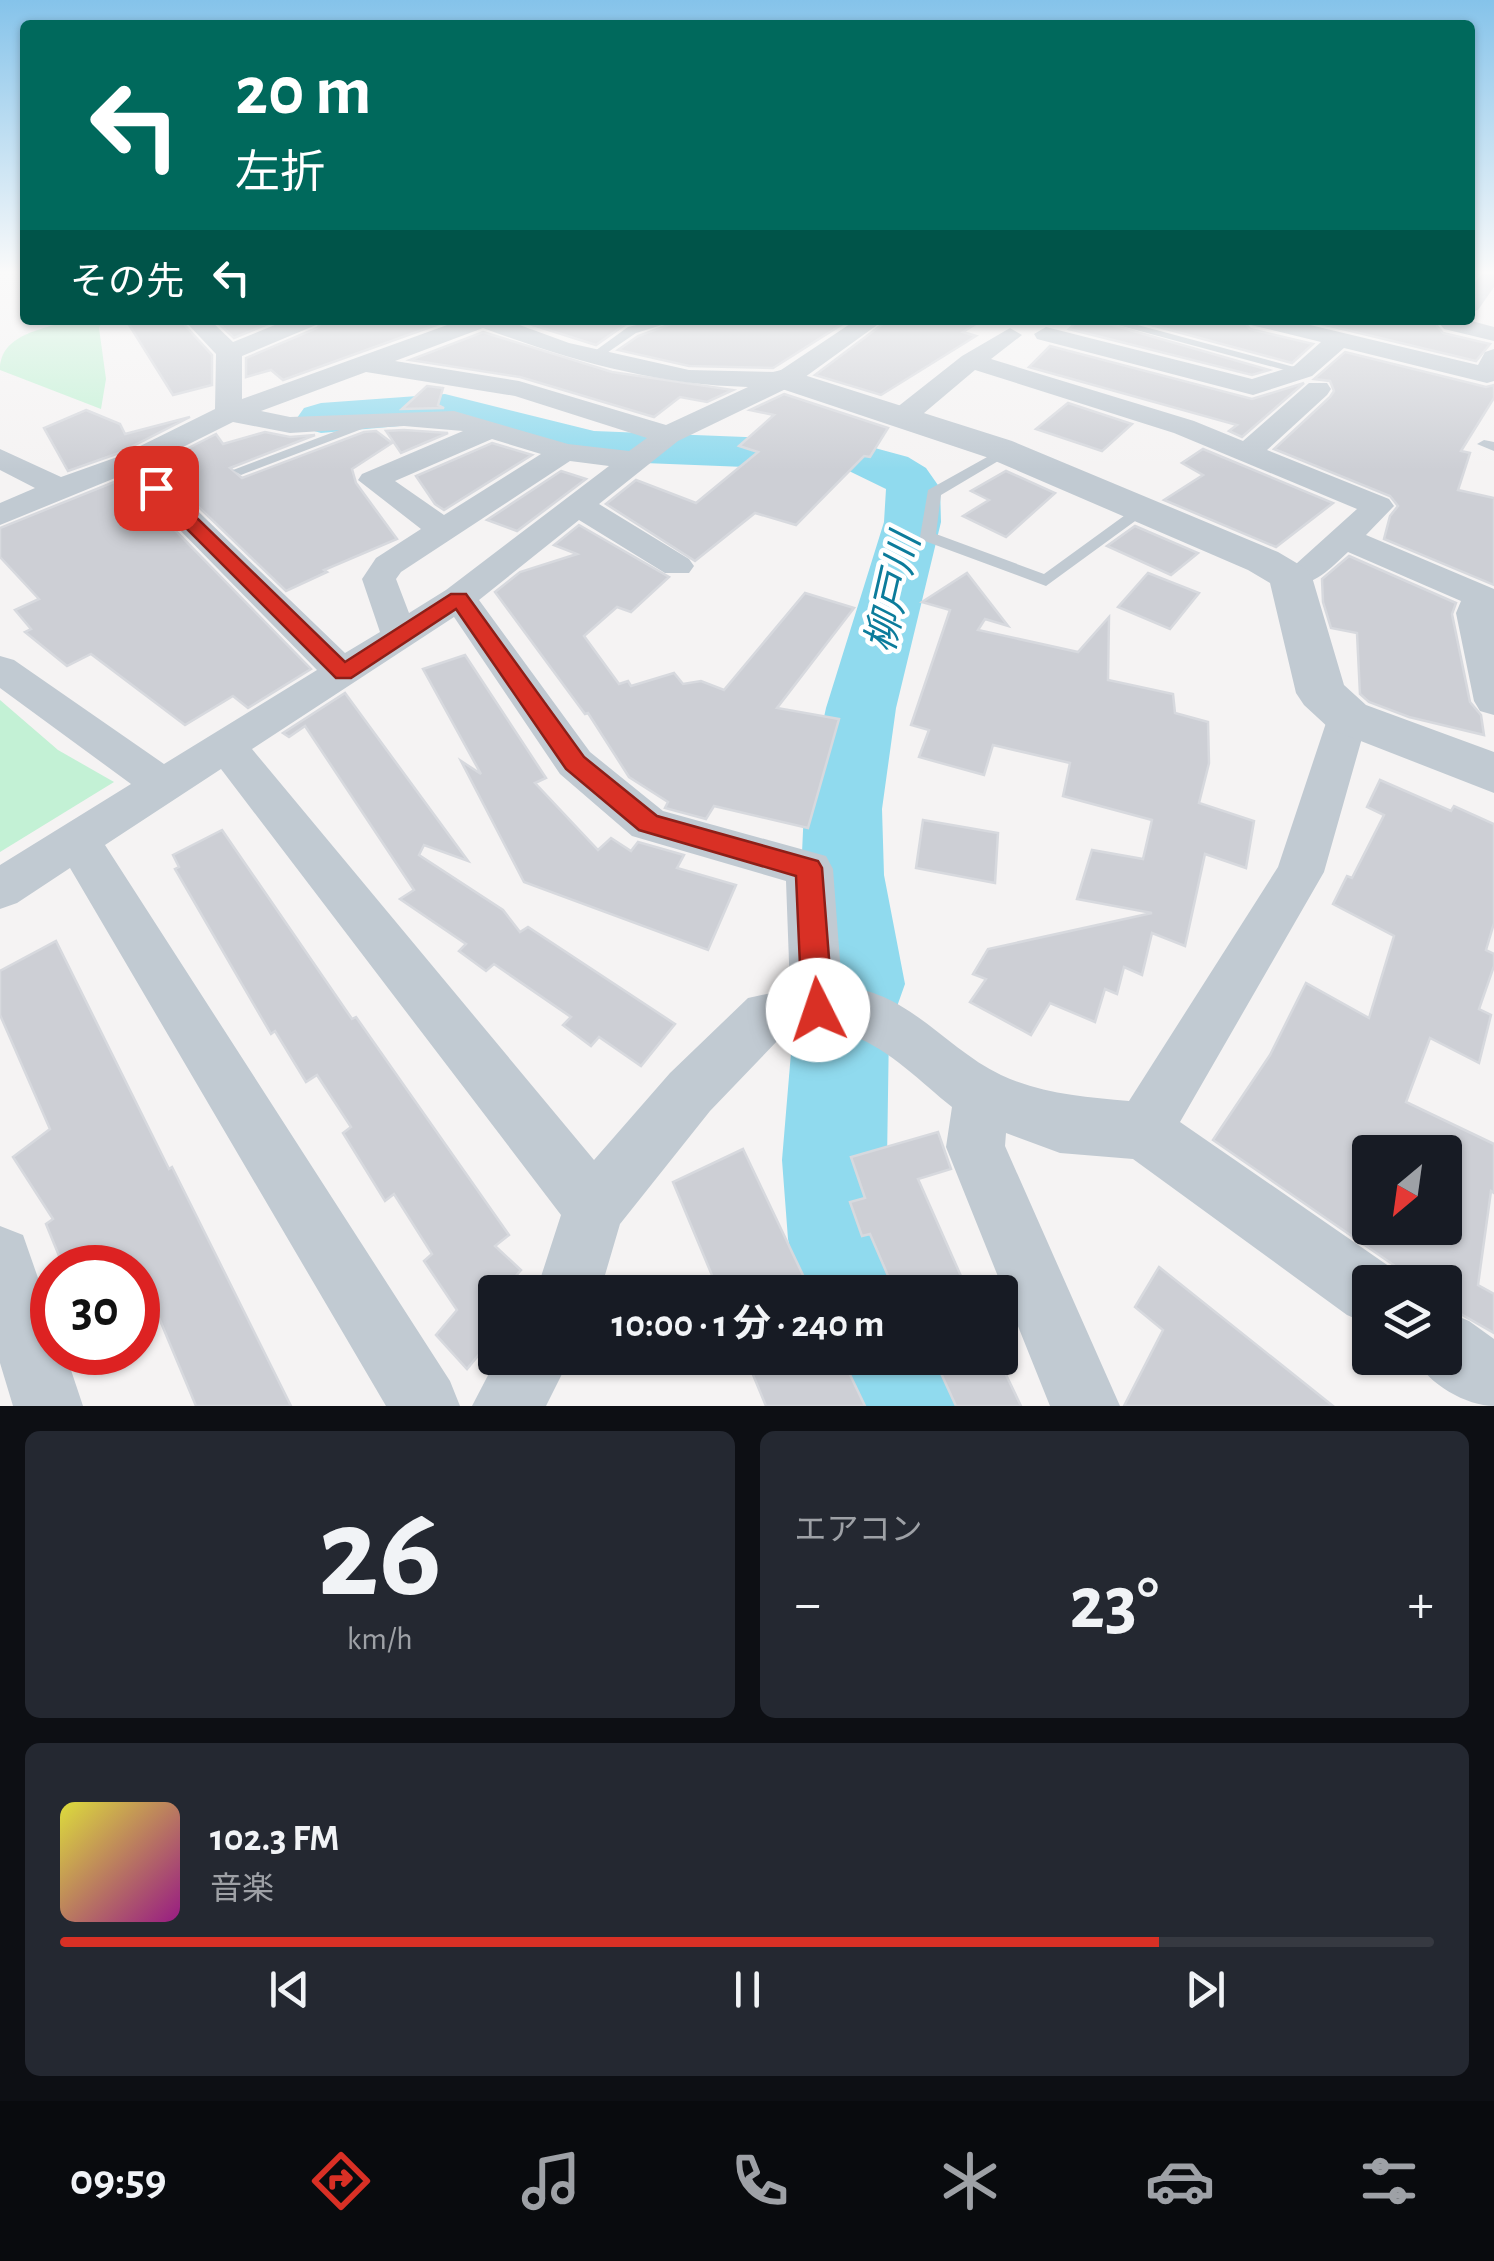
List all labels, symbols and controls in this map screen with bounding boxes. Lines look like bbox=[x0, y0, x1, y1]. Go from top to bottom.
text: 20 m bbox=[235, 57, 372, 127]
icon: left bbox=[70, 60, 200, 190]
text: 左折 bbox=[235, 151, 325, 196]
icon: left bbox=[204, 250, 259, 305]
text: その先 bbox=[70, 264, 184, 302]
pin bbox=[114, 446, 199, 531]
icon: arrive bbox=[129, 461, 184, 516]
water label: 柳戸川 bbox=[859, 526, 928, 656]
position arrow bbox=[766, 958, 870, 1062]
north arrow bbox=[1352, 1135, 1462, 1245]
map controls bbox=[1352, 1135, 1462, 1375]
speed limit sign: 30 bbox=[30, 1245, 160, 1375]
button: layers bbox=[1352, 1265, 1462, 1375]
text: 10:00 · 1 分 · 240 m bbox=[612, 1306, 884, 1344]
text: 26 bbox=[318, 1490, 442, 1620]
text: エアコン bbox=[795, 1514, 923, 1546]
text: 23° bbox=[1069, 1567, 1159, 1642]
text: − bbox=[795, 1577, 821, 1632]
text: + bbox=[1408, 1577, 1434, 1632]
text: km/h bbox=[347, 1623, 413, 1655]
text: 102.3 FM bbox=[210, 1820, 339, 1858]
text: 音楽 bbox=[210, 1873, 274, 1905]
icon: previous bbox=[262, 1962, 317, 2017]
icon: pause bbox=[720, 1962, 775, 2017]
icon: next bbox=[1178, 1962, 1233, 2017]
icon: directions bbox=[306, 2146, 376, 2216]
icon: music bbox=[516, 2146, 586, 2216]
icon: phone bbox=[725, 2146, 795, 2216]
icon: climate bbox=[935, 2146, 1005, 2216]
icon: car bbox=[1145, 2146, 1215, 2216]
icon: filters bbox=[1354, 2146, 1424, 2216]
text: 09:59 bbox=[70, 2158, 166, 2203]

